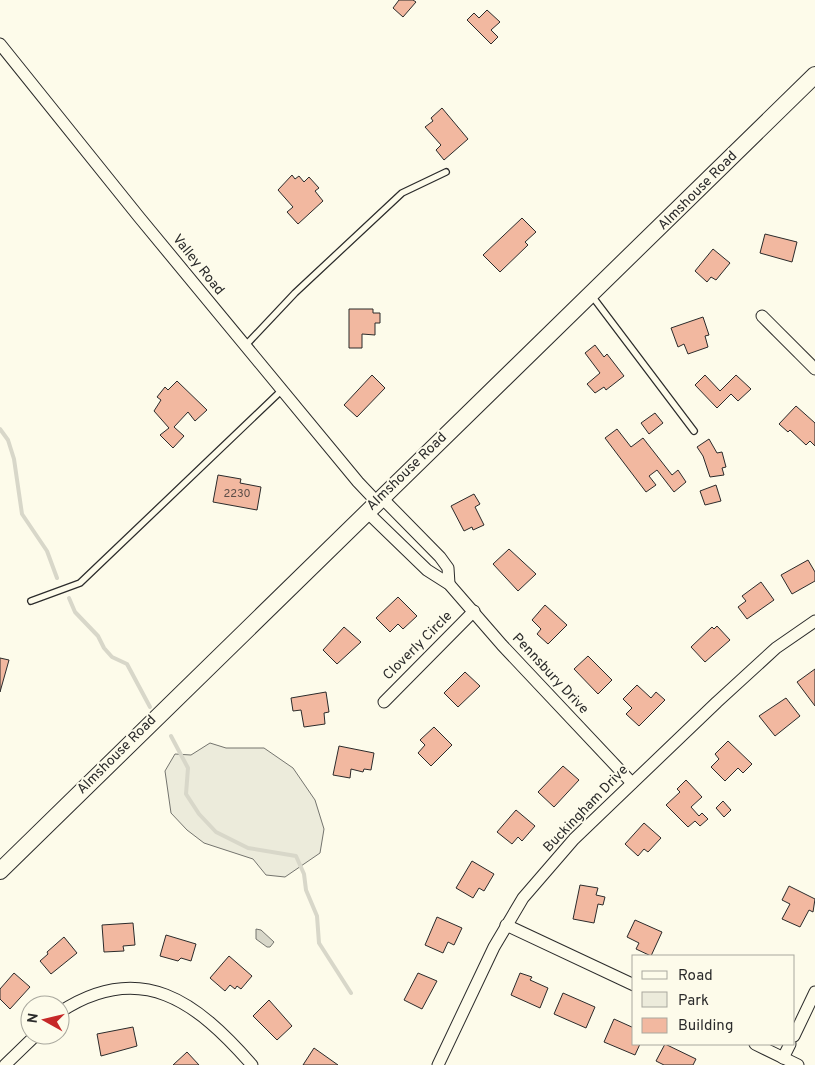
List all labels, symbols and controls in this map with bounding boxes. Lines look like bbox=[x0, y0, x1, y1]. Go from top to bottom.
street label: Almshouse Road bbox=[655, 148, 741, 234]
street label: Valley Road bbox=[168, 231, 228, 299]
street label: Almshouse Road bbox=[363, 429, 451, 515]
house number: 2230 bbox=[223, 487, 251, 501]
street label: Cloverly Circle bbox=[380, 608, 456, 684]
street label: Pennsbury Drive bbox=[508, 630, 592, 718]
street label: Almshouse Road bbox=[74, 712, 160, 798]
street label: Buckingham Drive bbox=[540, 762, 632, 856]
legend bbox=[632, 955, 795, 1045]
text: Road bbox=[678, 967, 713, 986]
text: Park bbox=[678, 992, 709, 1011]
north arrow bbox=[20, 995, 70, 1045]
text: N bbox=[24, 1012, 43, 1025]
text: Building bbox=[678, 1017, 733, 1036]

